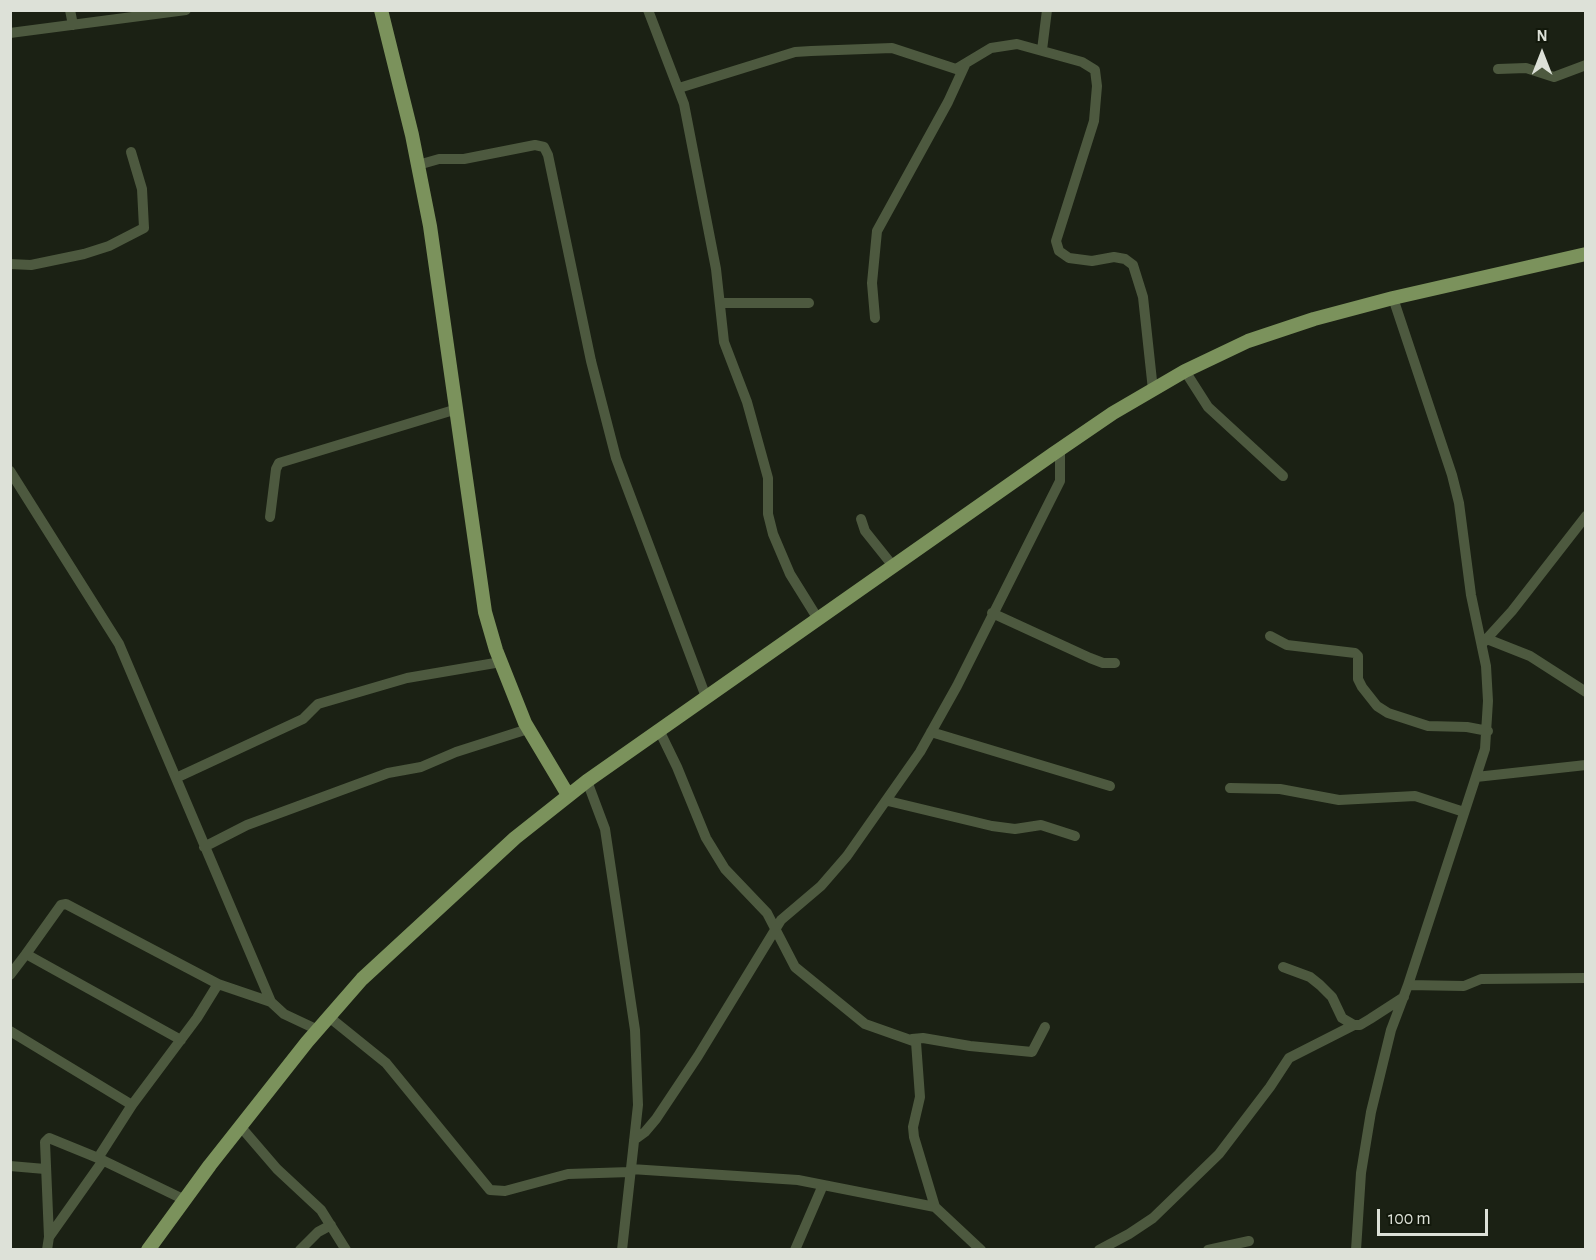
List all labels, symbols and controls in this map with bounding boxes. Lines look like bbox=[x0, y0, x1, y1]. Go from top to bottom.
north arrow bbox=[1512, 24, 1572, 84]
text: N bbox=[1536, 28, 1548, 44]
scale bar bbox=[1380, 1197, 1491, 1235]
text: 100 m bbox=[1388, 1210, 1431, 1228]

